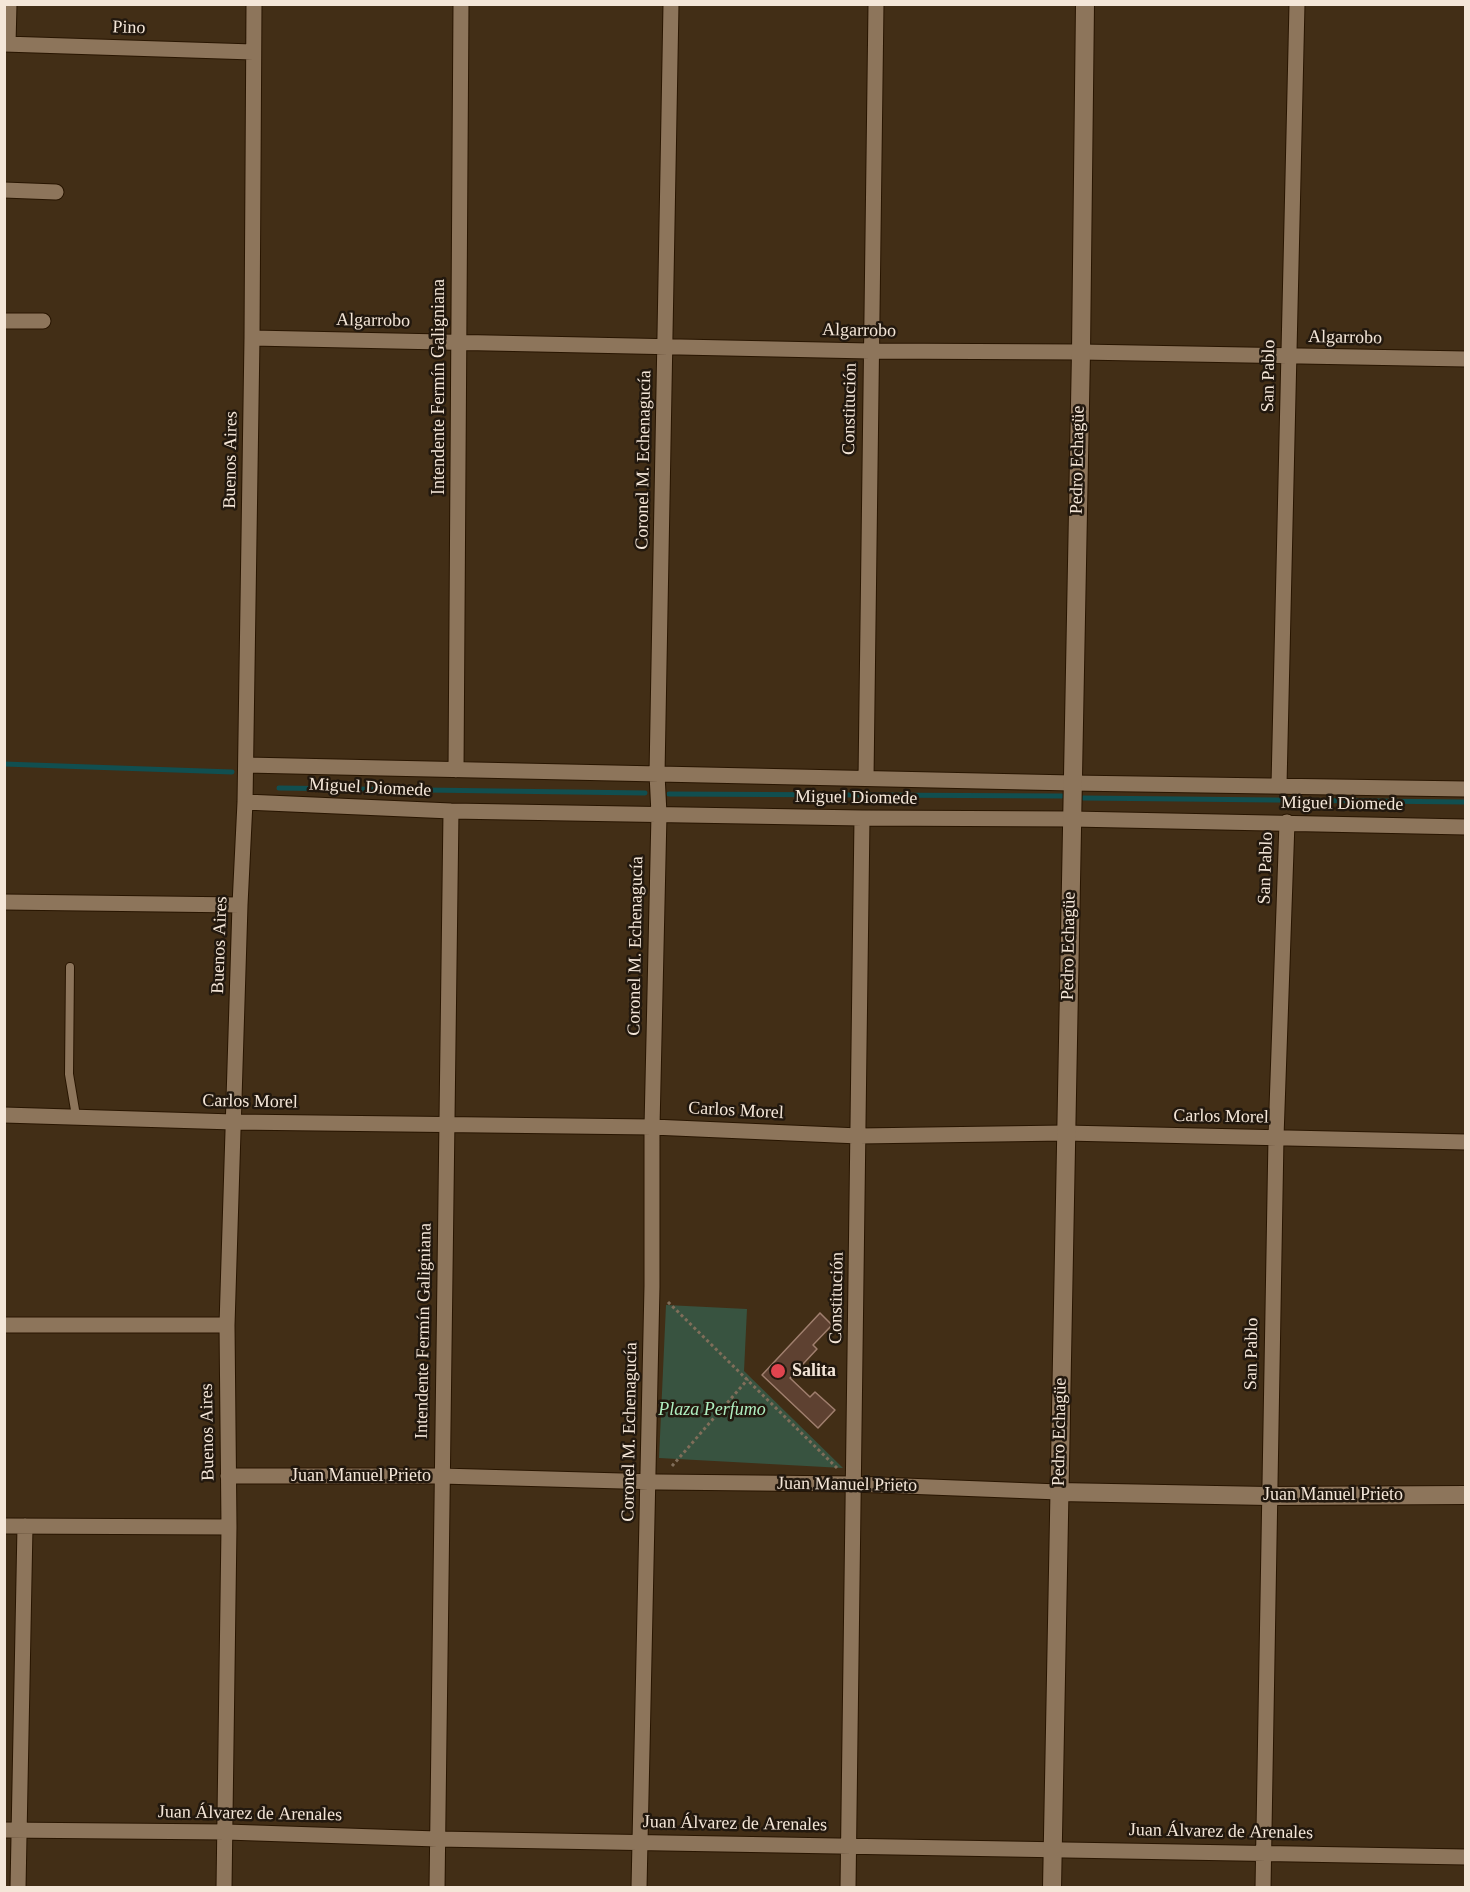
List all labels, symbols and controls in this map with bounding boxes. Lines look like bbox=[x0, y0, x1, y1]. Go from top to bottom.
street label: Pino bbox=[112, 17, 146, 39]
street label: Intendente Fermín Galigniana bbox=[428, 279, 450, 495]
street label: Algarrobo bbox=[336, 310, 410, 332]
street label: Algarrobo bbox=[822, 320, 896, 342]
street label: Algarrobo bbox=[1308, 327, 1382, 349]
street label: San Pablo bbox=[1258, 340, 1280, 412]
street label: Constitución bbox=[838, 363, 862, 455]
street label: Coronel M. Echenagucía bbox=[632, 370, 656, 550]
street label: Pedro Echagüe bbox=[1066, 406, 1090, 514]
street label: Buenos Aires bbox=[219, 411, 243, 509]
street label: Miguel Diomede bbox=[308, 774, 432, 802]
street label: Miguel Diomede bbox=[795, 786, 917, 810]
street label: Miguel Diomede bbox=[1281, 792, 1403, 816]
street label: San Pablo bbox=[1254, 831, 1278, 905]
street label: Coronel M. Echenagucía bbox=[624, 856, 648, 1036]
street label: Pedro Echagüe bbox=[1057, 892, 1081, 1000]
street label: Buenos Aires bbox=[208, 896, 232, 994]
street label: Carlos Morel bbox=[202, 1090, 298, 1114]
street label: Carlos Morel bbox=[688, 1098, 784, 1124]
street label: Carlos Morel bbox=[1173, 1105, 1269, 1129]
street label: Intendente Fermín Galigniana bbox=[411, 1223, 437, 1439]
street label: Constitución bbox=[825, 1252, 849, 1344]
street label: San Pablo bbox=[1241, 1318, 1263, 1390]
street label: Coronel M. Echenagucía bbox=[618, 1342, 642, 1522]
place label: Salita bbox=[792, 1360, 836, 1382]
marker: Salita bbox=[769, 1362, 787, 1380]
street label: Pedro Echagüe bbox=[1048, 1378, 1072, 1486]
street label: Buenos Aires bbox=[196, 1383, 220, 1481]
park label: Plaza Perfumo bbox=[658, 1399, 766, 1421]
street label: Juan Manuel Prieto bbox=[291, 1465, 431, 1487]
street label: Juan Manuel Prieto bbox=[777, 1473, 917, 1497]
street label: Juan Manuel Prieto bbox=[1263, 1484, 1403, 1506]
street label: Juan Álvarez de Arenales bbox=[158, 1802, 342, 1826]
street label: Juan Álvarez de Arenales bbox=[643, 1812, 827, 1836]
street label: Juan Álvarez de Arenales bbox=[1129, 1820, 1313, 1844]

